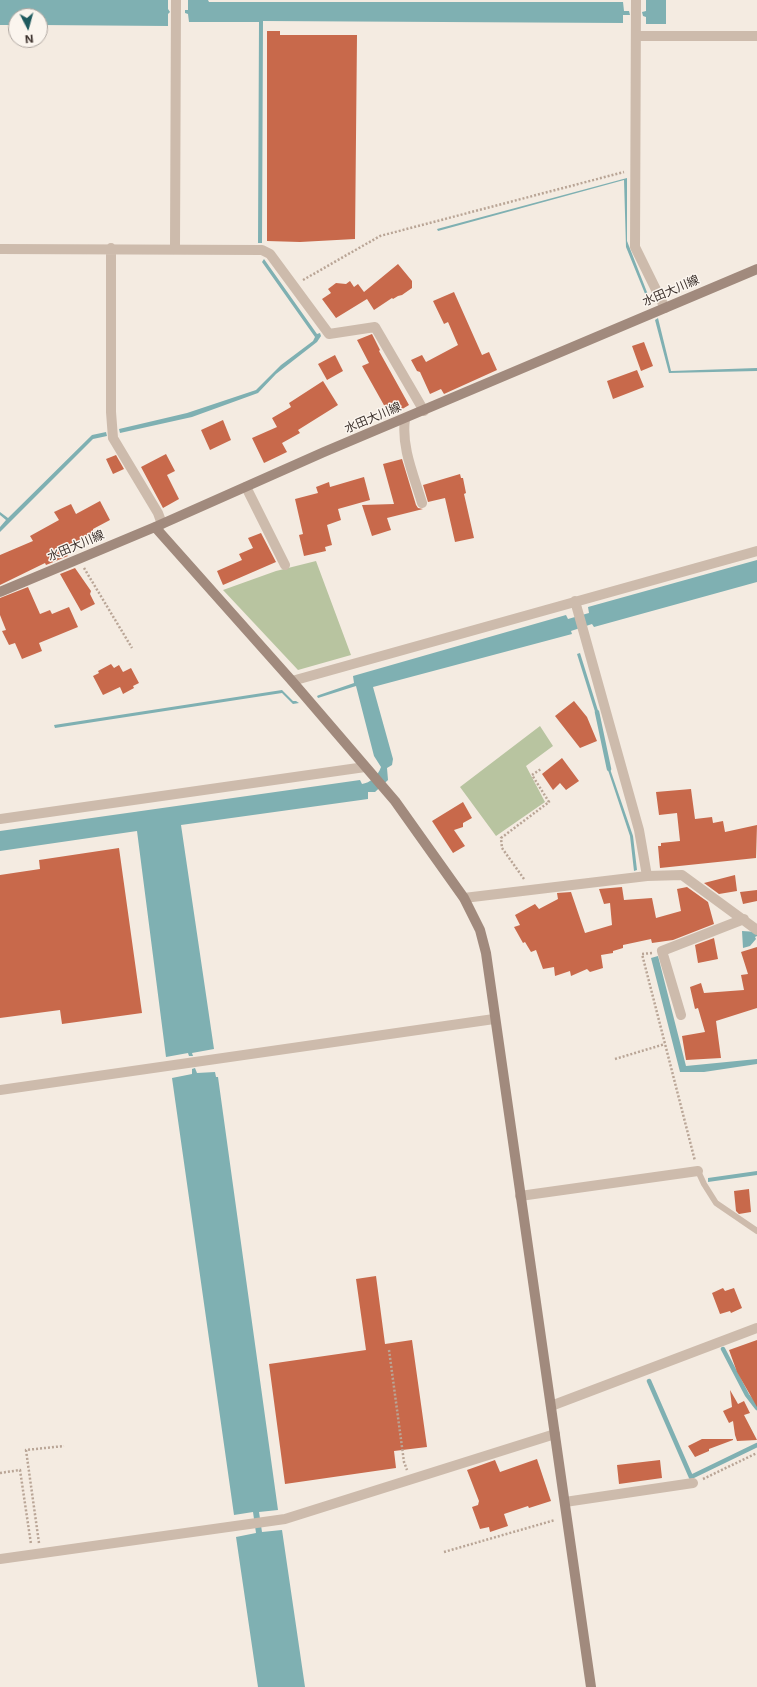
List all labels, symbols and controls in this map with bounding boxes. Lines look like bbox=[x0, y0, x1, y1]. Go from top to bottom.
north arrow bbox=[8, 8, 48, 48]
text: N bbox=[24, 32, 34, 46]
street label: 水田大川線 bbox=[641, 273, 701, 309]
street label: 水田大川線 bbox=[343, 400, 403, 436]
street label: 水田大川線 bbox=[46, 528, 106, 564]

